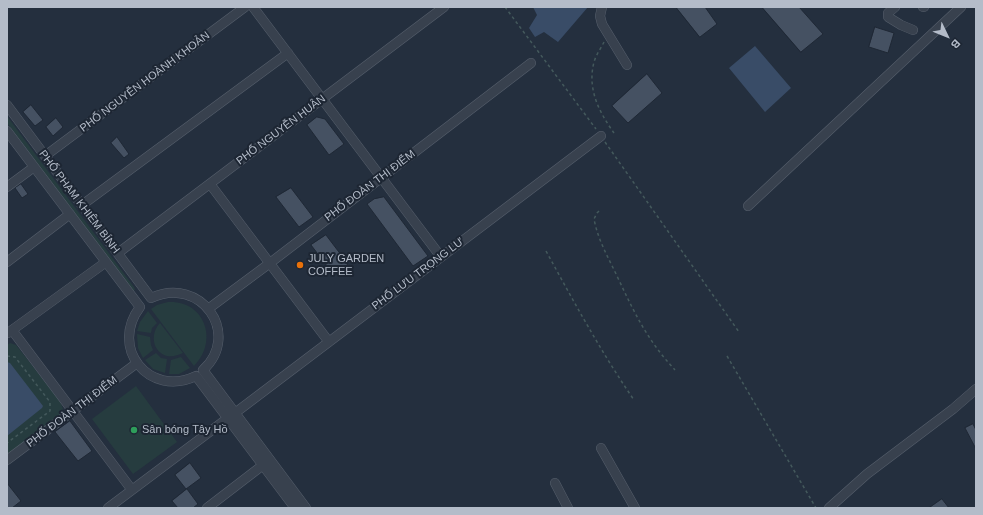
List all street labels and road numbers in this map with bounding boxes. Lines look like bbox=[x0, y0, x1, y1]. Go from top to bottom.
street label: PHỐ NGUYỄN HOÀNH KHOẢN bbox=[78, 29, 212, 135]
street label: PHỐ NGUYỄN HUÂN bbox=[234, 92, 328, 168]
street label: PHỐ PHẠM KHIÊM BÍNH bbox=[36, 148, 122, 256]
street label: PHỐ ĐOÀN THỊ ĐIỂM bbox=[322, 148, 418, 224]
street label: PHỐ LƯU TRỌNG LƯ bbox=[369, 235, 467, 313]
street label: PHỐ ĐOÀN THỊ ĐIỂM bbox=[24, 374, 120, 450]

